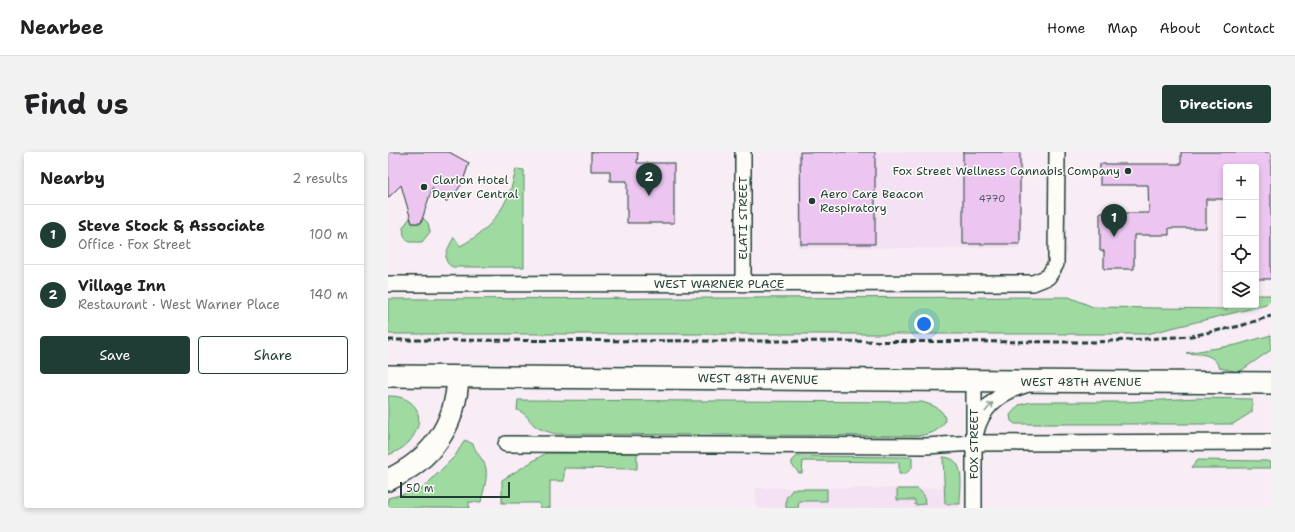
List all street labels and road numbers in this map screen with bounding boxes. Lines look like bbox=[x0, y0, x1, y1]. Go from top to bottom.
street label: ELATI STREET bbox=[735, 176, 751, 260]
street label: WEST WARNER PLACE bbox=[654, 276, 784, 292]
street label: WEST 48TH AVENUE bbox=[697, 370, 819, 388]
street label: WEST 48TH AVENUE bbox=[1021, 374, 1141, 390]
street label: FOX STREET bbox=[966, 408, 982, 479]

